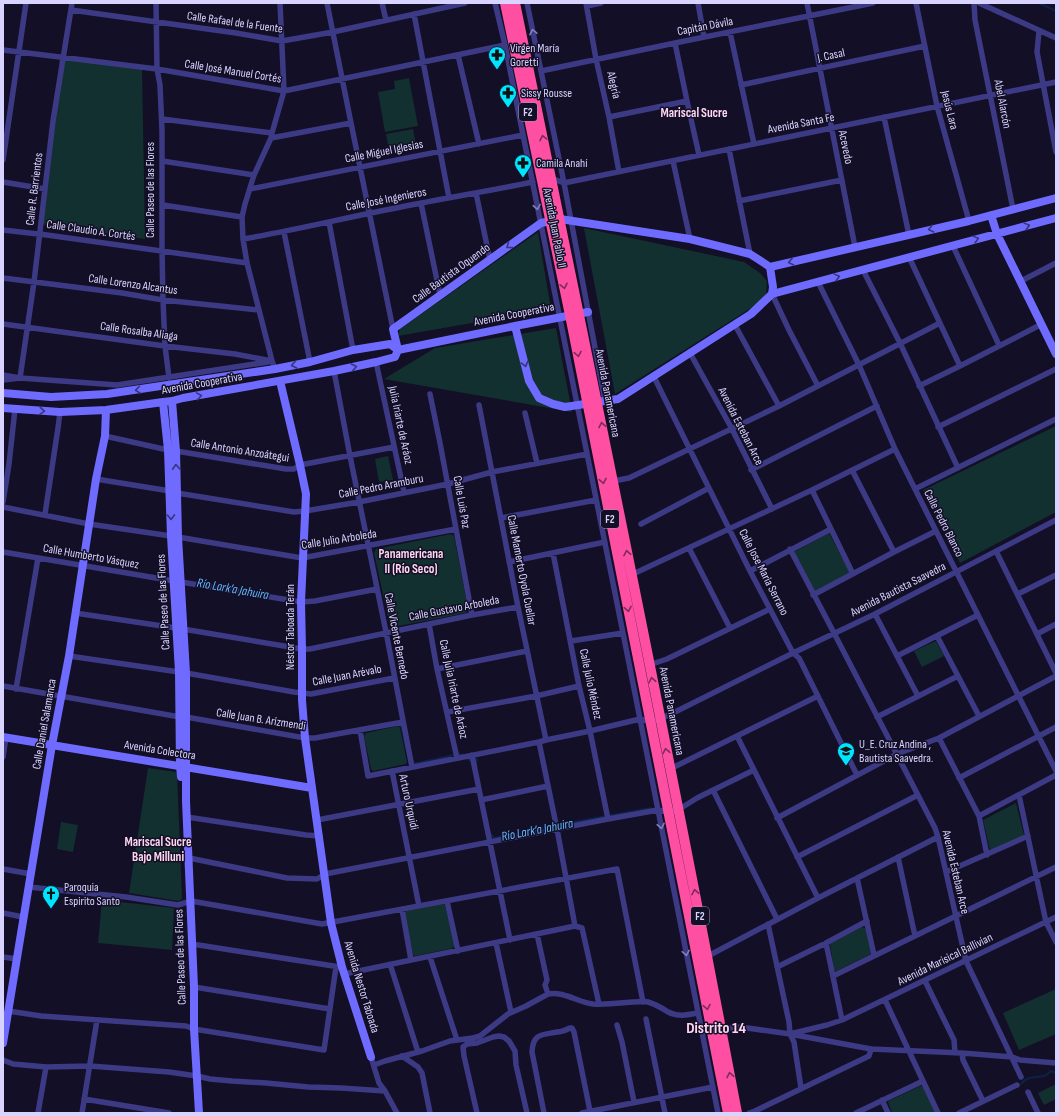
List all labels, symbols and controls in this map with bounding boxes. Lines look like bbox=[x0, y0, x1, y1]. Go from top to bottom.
street label: Calle Rafael de la Fuente bbox=[186, 8, 284, 37]
street label: Capitán Dávila bbox=[676, 14, 735, 39]
one-way arrow bbox=[529, 29, 537, 35]
place label: Virgen María Goretti bbox=[510, 41, 560, 70]
pharmacy icon: Virgen María Goretti bbox=[487, 45, 507, 70]
street label: J. Casal bbox=[815, 45, 846, 66]
street label: Calle José Manuel Cortés bbox=[183, 56, 282, 87]
street label: Alegría bbox=[603, 69, 624, 101]
street label: Abel Alarcón bbox=[990, 77, 1015, 130]
pharmacy icon: Sissy Rousse bbox=[498, 83, 518, 108]
place label: Sissy Rousse bbox=[521, 86, 572, 101]
street label: Jesús Lara bbox=[937, 88, 962, 132]
road number: F2 bbox=[519, 103, 537, 121]
district label: Mariscal Sucre bbox=[661, 105, 728, 121]
street label: Avenida Santa Fe bbox=[766, 110, 836, 137]
street label: Acevedo bbox=[834, 128, 856, 165]
one-way arrow bbox=[539, 135, 548, 142]
street label: Calle Miguel Iglesias bbox=[344, 137, 424, 166]
street label: Calle Paseo de las Flores bbox=[143, 142, 158, 238]
street label: Calle R. Barrientos bbox=[23, 152, 46, 226]
pharmacy icon: Camila Anahí bbox=[513, 153, 533, 178]
place label: Camila Anahí bbox=[536, 156, 588, 171]
street label: Calle José Ingenieros bbox=[345, 184, 428, 215]
street label: Avenida Juan Pablo II bbox=[539, 186, 570, 269]
one-way arrow bbox=[533, 204, 541, 210]
street label: Calle Claudio A. Cortés bbox=[46, 217, 136, 244]
one-way arrow bbox=[1023, 222, 1030, 231]
one-way arrow bbox=[928, 225, 935, 233]
one-way arrow bbox=[973, 236, 980, 244]
street label: Calle Bautista Oquendo bbox=[409, 240, 493, 307]
one-way arrow bbox=[506, 241, 513, 249]
one-way arrow bbox=[788, 258, 794, 266]
street label: Calle Lorenzo Alcantus bbox=[87, 271, 179, 298]
one-way arrow bbox=[834, 273, 840, 281]
one-way arrow bbox=[560, 283, 568, 290]
street label: Avenida Cooperativa bbox=[472, 299, 556, 330]
street label: Calle Rosalba Aliaga bbox=[99, 319, 179, 344]
street label: Avenida Panamericana bbox=[591, 347, 624, 439]
one-way arrow bbox=[573, 351, 581, 357]
one-way arrow bbox=[291, 360, 297, 369]
one-way arrow bbox=[520, 360, 528, 367]
one-way arrow bbox=[351, 363, 357, 372]
street label: Avenida Cooperativa bbox=[160, 369, 244, 398]
street label: Julia Iriarte de Aráoz bbox=[385, 384, 416, 466]
street label: Avenida Esteban Arce bbox=[714, 384, 767, 468]
one-way arrow bbox=[135, 385, 141, 394]
one-way arrow bbox=[195, 392, 202, 400]
one-way arrow bbox=[39, 406, 45, 415]
one-way arrow bbox=[598, 422, 606, 429]
street label: Calle Antonio Anzoátegui bbox=[190, 435, 290, 466]
one-way arrow bbox=[172, 464, 181, 470]
street label: Calle Pedro Aramburu bbox=[338, 471, 425, 502]
street label: Calle Luis Paz bbox=[450, 475, 474, 530]
one-way arrow bbox=[598, 478, 607, 484]
street label: Calle Pedro Blanco bbox=[920, 487, 967, 559]
road number: F2 bbox=[601, 510, 619, 528]
one-way arrow bbox=[166, 514, 175, 520]
street label: Calle Mamerto Oyola Cuellar bbox=[503, 514, 540, 627]
street label: Calle Julio Arboleda bbox=[300, 526, 378, 553]
street label: Calle Jose Maria Serrano bbox=[735, 526, 792, 618]
street label: Calle Humberto Vásquez bbox=[42, 541, 141, 572]
district label: Panamericana II (Río Seco) bbox=[379, 546, 443, 577]
one-way arrow bbox=[623, 550, 632, 556]
street label: Calle Paseo de las Flores bbox=[153, 554, 173, 650]
street label: Avenida Bautista Saavedra bbox=[847, 559, 949, 620]
water label: Río Lark’a Jahuira bbox=[196, 575, 271, 603]
street label: Néstor Taboada Terán bbox=[283, 584, 298, 670]
street label: Calle Vicente Bernedo bbox=[381, 592, 412, 681]
street label: Calle Gustavo Arboleda bbox=[408, 592, 501, 625]
one-way arrow bbox=[624, 606, 632, 612]
street label: Calle Julia Iriarte de Aráoz bbox=[436, 638, 471, 741]
street label: Calle Julio Méndez bbox=[576, 647, 605, 721]
street label: Calle Juan Arévalo bbox=[311, 661, 383, 690]
street label: Avenida Panamericana bbox=[655, 665, 688, 757]
street label: Calle Daniel Salamanca bbox=[29, 677, 60, 770]
one-way arrow bbox=[649, 677, 657, 684]
street label: Calle Juan B. Arizmendi bbox=[215, 705, 307, 734]
street label: Avenida Colectora bbox=[122, 737, 197, 764]
place label: U_E. Cruz Andina , Bautista Saavedra. bbox=[859, 737, 933, 766]
school or university icon: U_E. Cruz Andina , Bautista Saavedra. bbox=[836, 741, 856, 766]
one-way arrow bbox=[663, 748, 671, 754]
street label: Arturo Urquidi bbox=[395, 772, 422, 831]
water label: Río Lark’a Jahuira bbox=[500, 815, 575, 845]
one-way arrow bbox=[656, 823, 665, 829]
street label: Avenida Esteban Arce bbox=[938, 828, 973, 916]
district label: Mariscal Sucre Bajo Milluni bbox=[125, 834, 192, 865]
place label: Paroquia Espirito Santo bbox=[64, 880, 120, 909]
church icon: Paroquia Espirito Santo bbox=[41, 884, 61, 909]
one-way arrow bbox=[691, 889, 699, 895]
road number: F2 bbox=[691, 907, 709, 925]
street label: Calle Paseo de las Flores bbox=[171, 909, 190, 1005]
street label: Avenida Marisical Ballivian bbox=[894, 930, 995, 989]
street label: Avenida Nestor Taboada bbox=[340, 938, 383, 1035]
one-way arrow bbox=[682, 950, 690, 957]
one-way arrow bbox=[702, 1004, 711, 1010]
district label: Distrito 14 bbox=[686, 1019, 746, 1038]
one-way arrow bbox=[726, 1072, 735, 1078]

